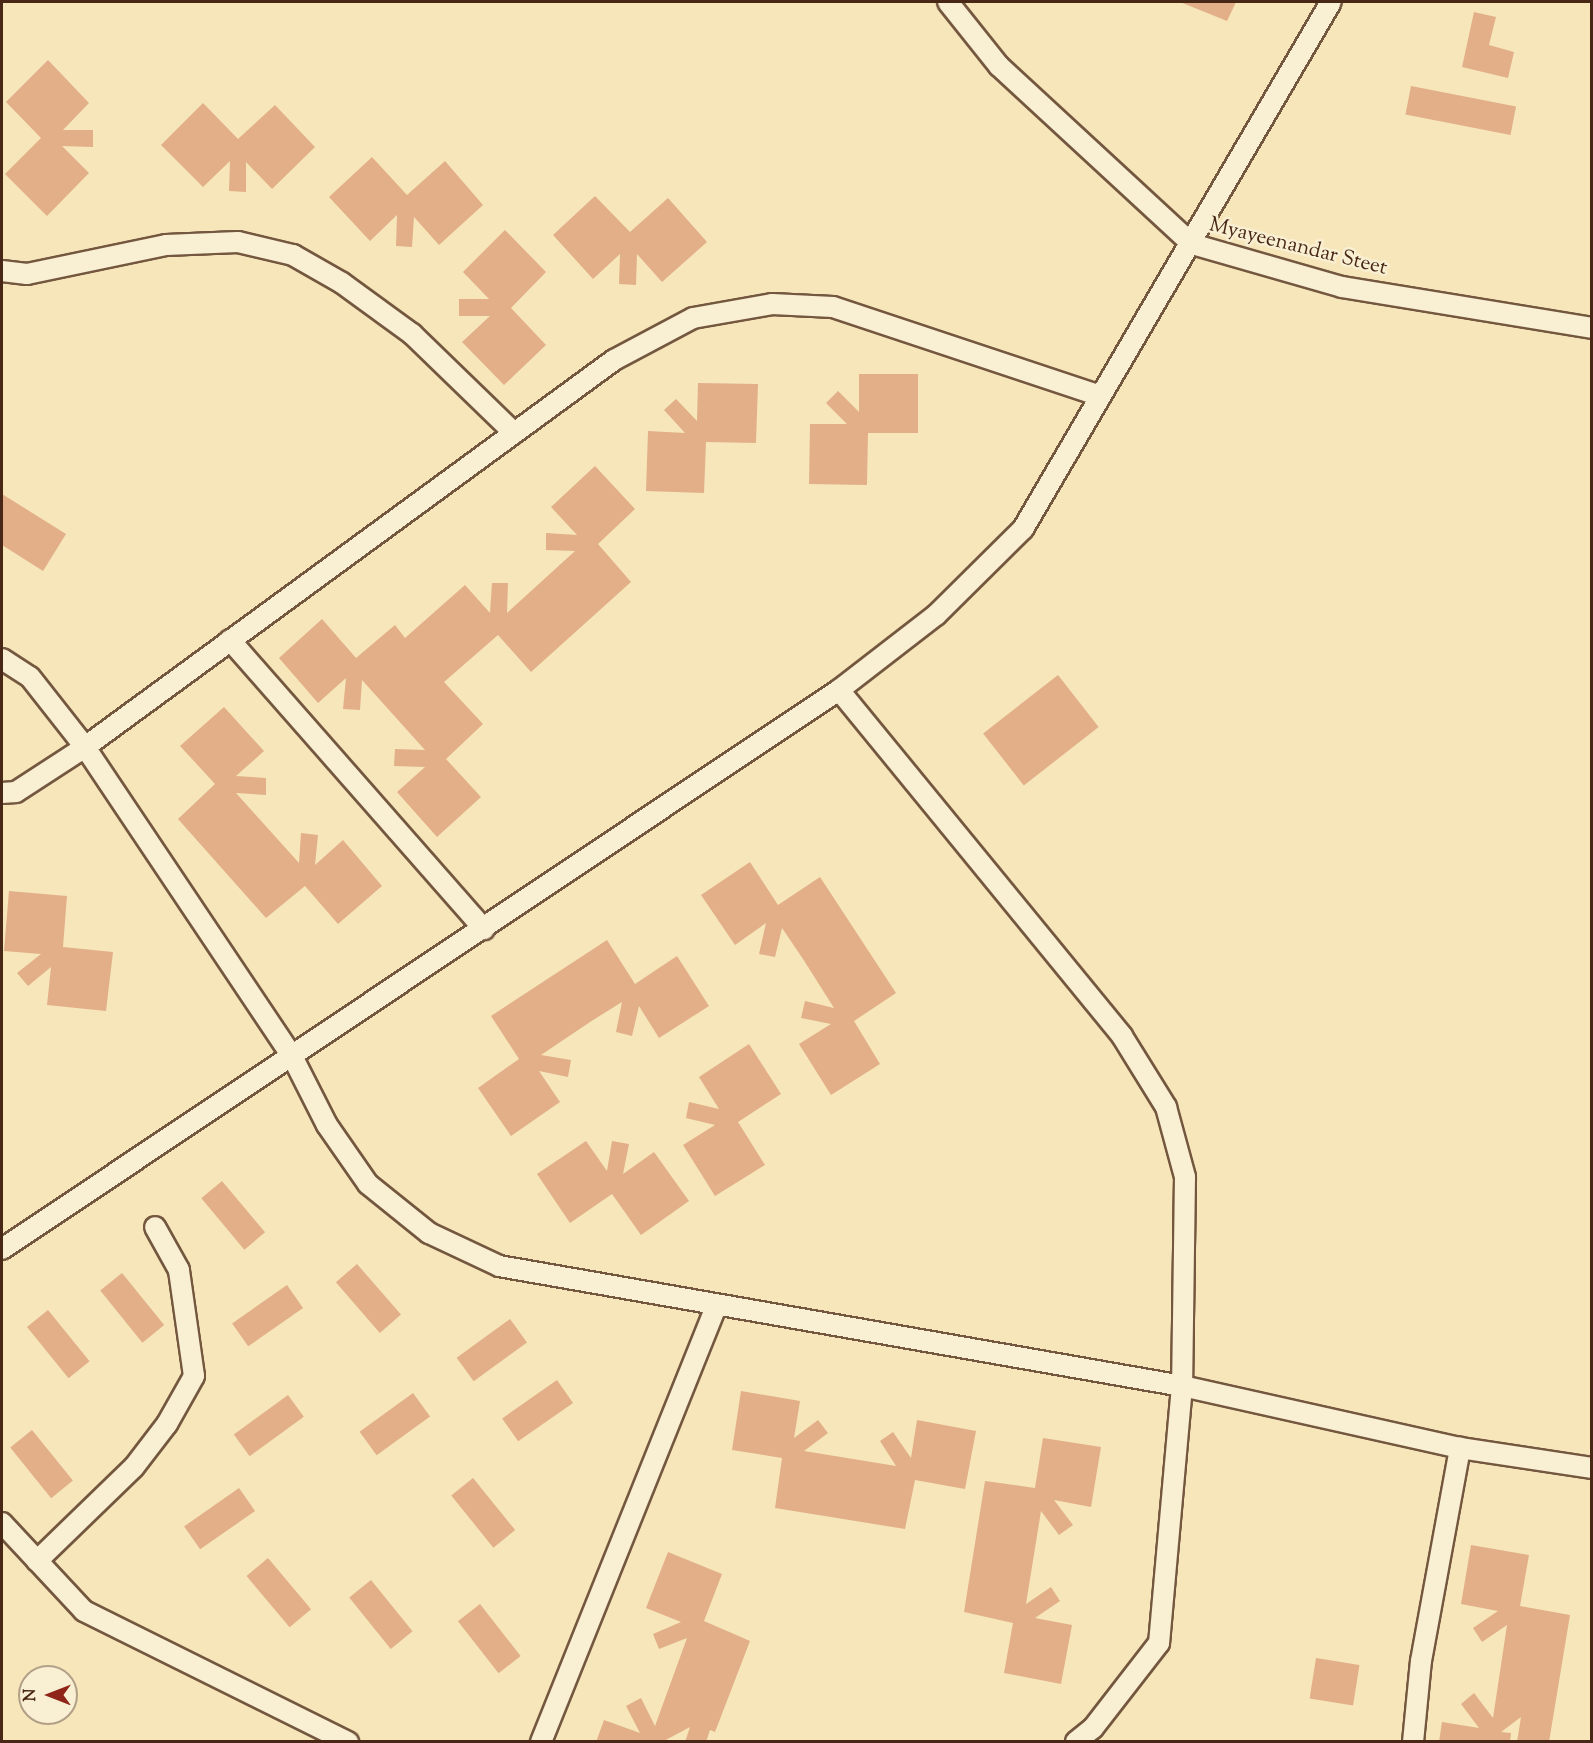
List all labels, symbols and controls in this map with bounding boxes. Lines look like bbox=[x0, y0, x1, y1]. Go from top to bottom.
street label: Myayeenandar Steet bbox=[1206, 213, 1390, 281]
north arrow bbox=[18, 1665, 78, 1725]
text: N bbox=[20, 1689, 43, 1701]

